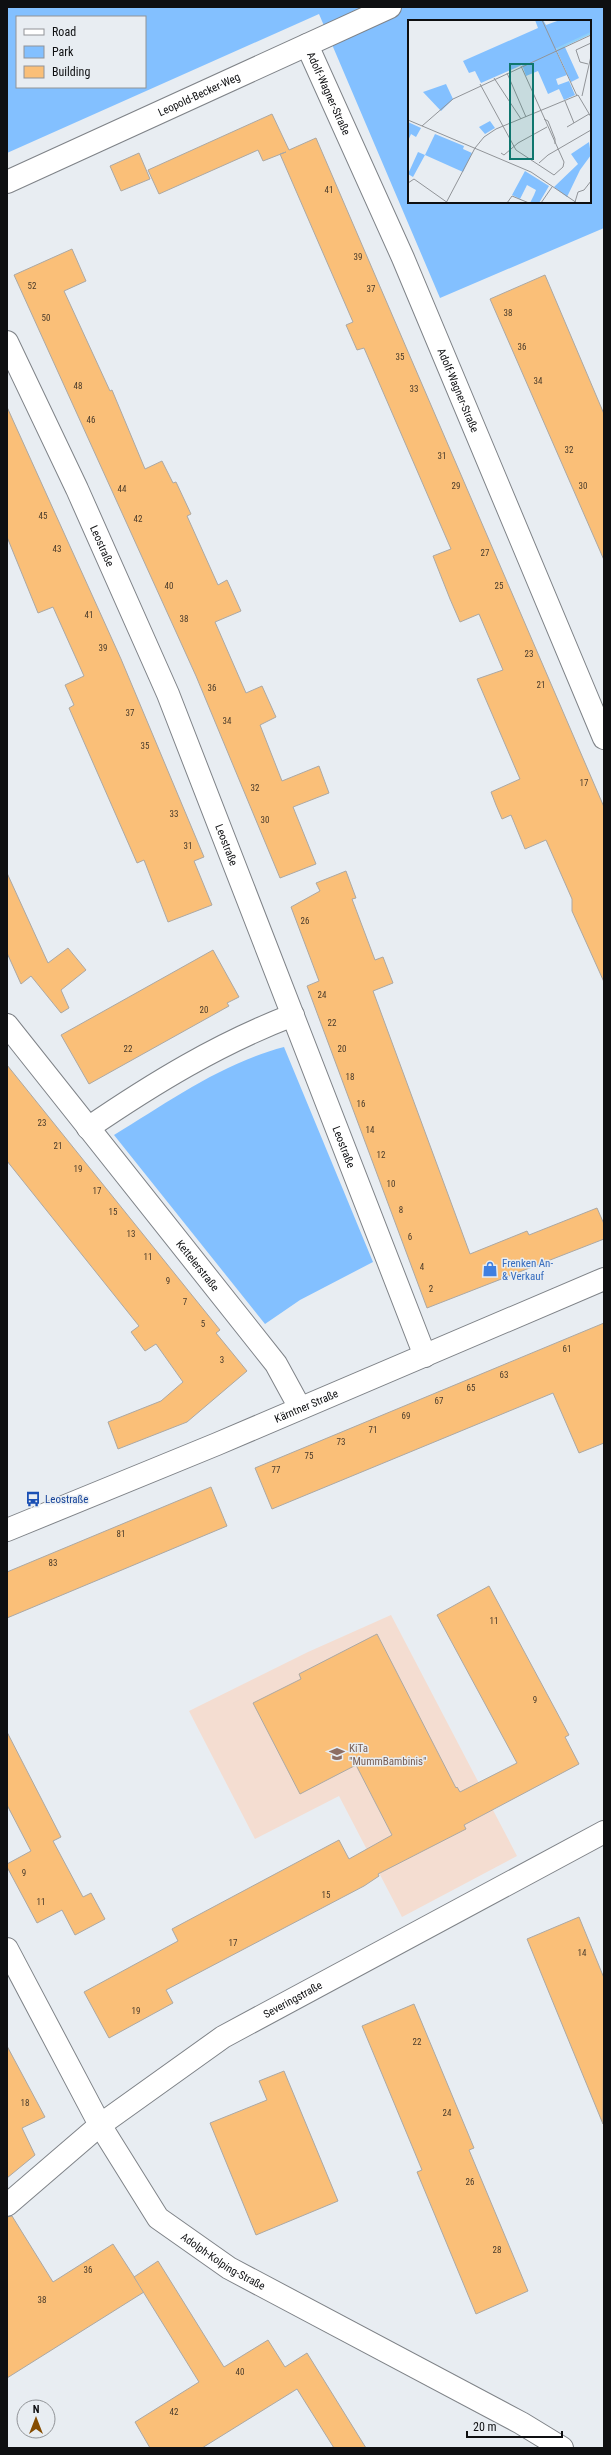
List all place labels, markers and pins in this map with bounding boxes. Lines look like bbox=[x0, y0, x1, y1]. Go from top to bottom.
place label: Frenken An- & Verkauf bbox=[502, 1257, 553, 1283]
shop icon: Frenken An- & Verkauf bbox=[481, 1260, 499, 1278]
bus stop icon: Leostraße bbox=[24, 1490, 42, 1508]
place label: Leostraße bbox=[45, 1493, 88, 1506]
place label: KiTa "MummBambinis" bbox=[349, 1742, 427, 1768]
school or university icon: KiTa "MummBambinis" bbox=[328, 1745, 346, 1763]

